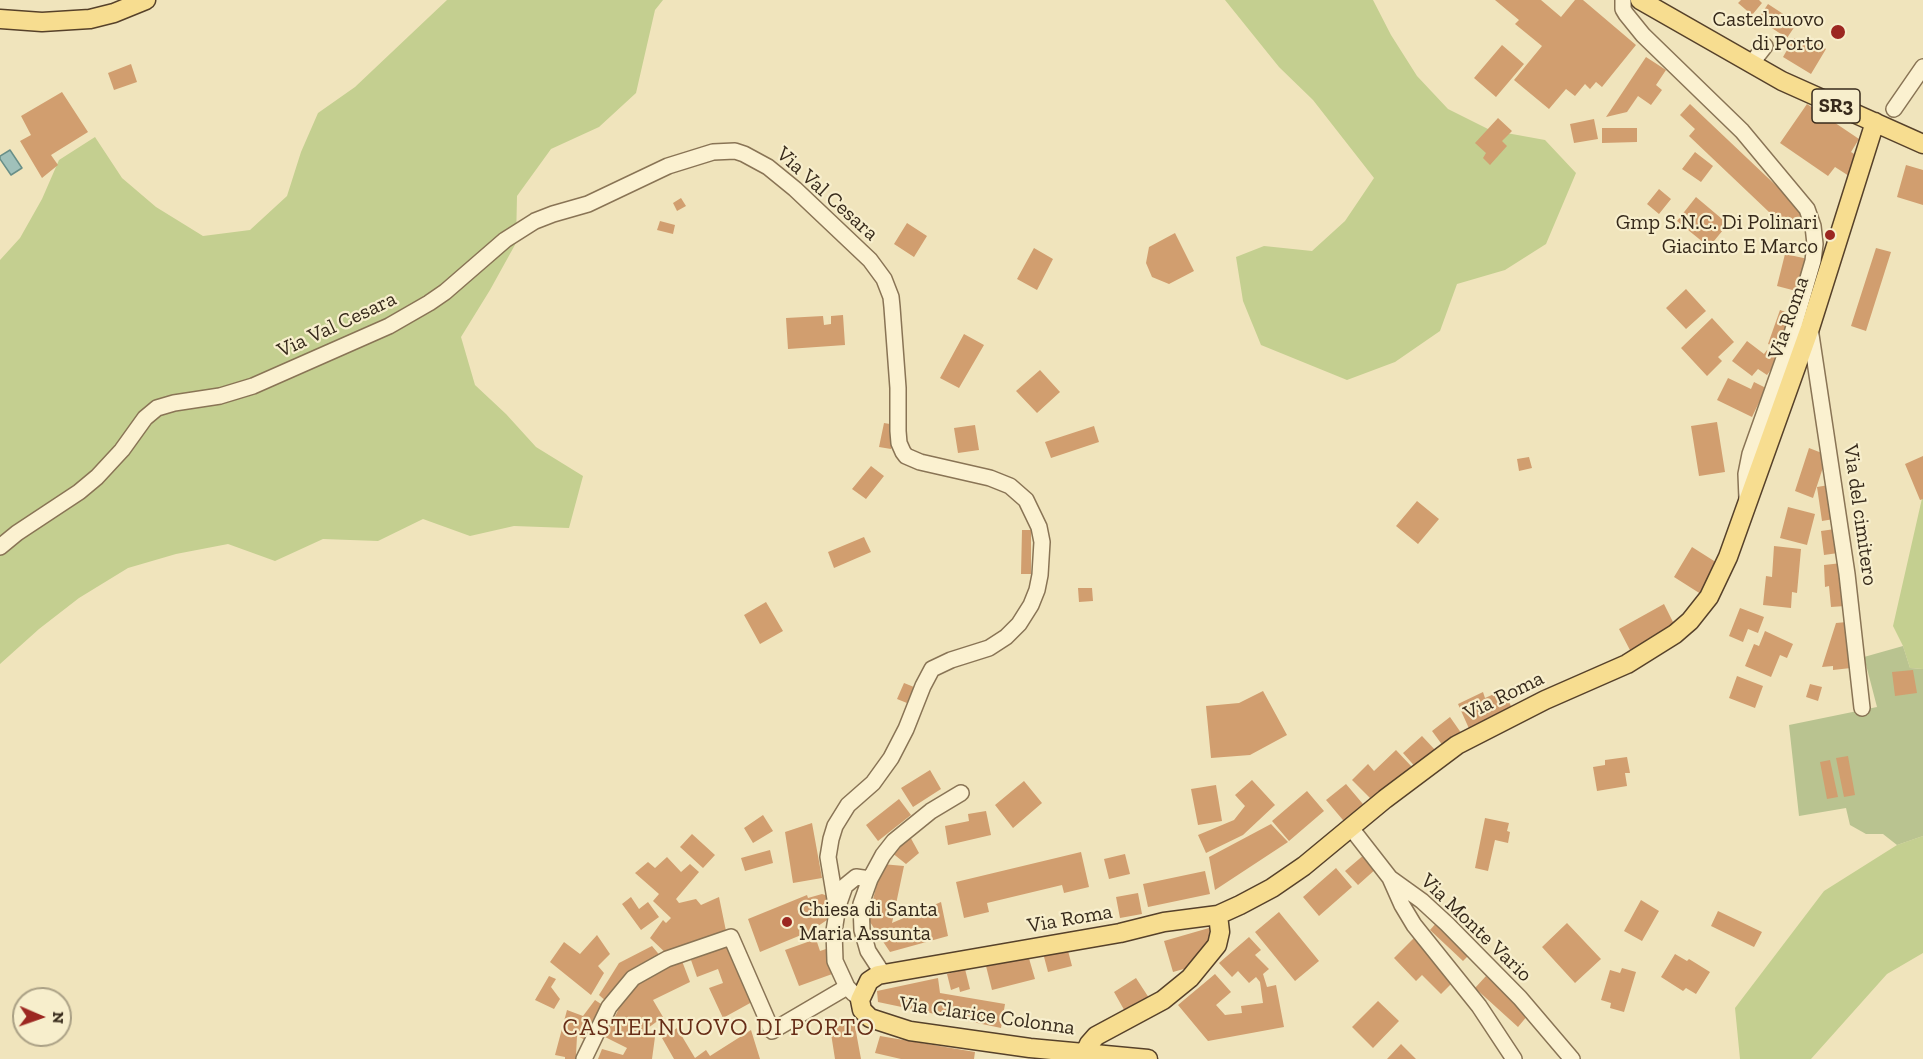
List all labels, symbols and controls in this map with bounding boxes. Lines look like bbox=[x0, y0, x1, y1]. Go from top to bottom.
place label: Castelnuovo di Porto bbox=[1712, 7, 1824, 57]
marker: Castelnuovo di Porto bbox=[1829, 23, 1847, 41]
road number: SR3 bbox=[1812, 89, 1860, 123]
street label: Via Val Cesara bbox=[771, 142, 883, 246]
place label: Gmp S.N.C. Di Polinari Giacinto E Marco bbox=[1616, 210, 1818, 260]
marker: Gmp S.N.C. Di Polinari Giacinto E Marco bbox=[1823, 228, 1837, 242]
street label: Via Roma bbox=[1763, 273, 1815, 363]
street label: Via Val Cesara bbox=[273, 286, 401, 364]
street label: Via del cimitero bbox=[1838, 443, 1882, 587]
street label: Via Roma bbox=[1460, 666, 1548, 726]
street label: Via Monte Vario bbox=[1415, 869, 1537, 987]
place label: Chiesa di Santa Maria Assunta bbox=[799, 897, 938, 947]
street label: Via Roma bbox=[1026, 899, 1114, 939]
marker: Chiesa di Santa Maria Assunta bbox=[780, 915, 794, 929]
north arrow bbox=[12, 987, 72, 1047]
street label: Via Clarice Colonna bbox=[897, 991, 1077, 1041]
text: N bbox=[49, 1011, 68, 1024]
district label: CASTELNUOVO DI PORTO bbox=[562, 1014, 876, 1042]

